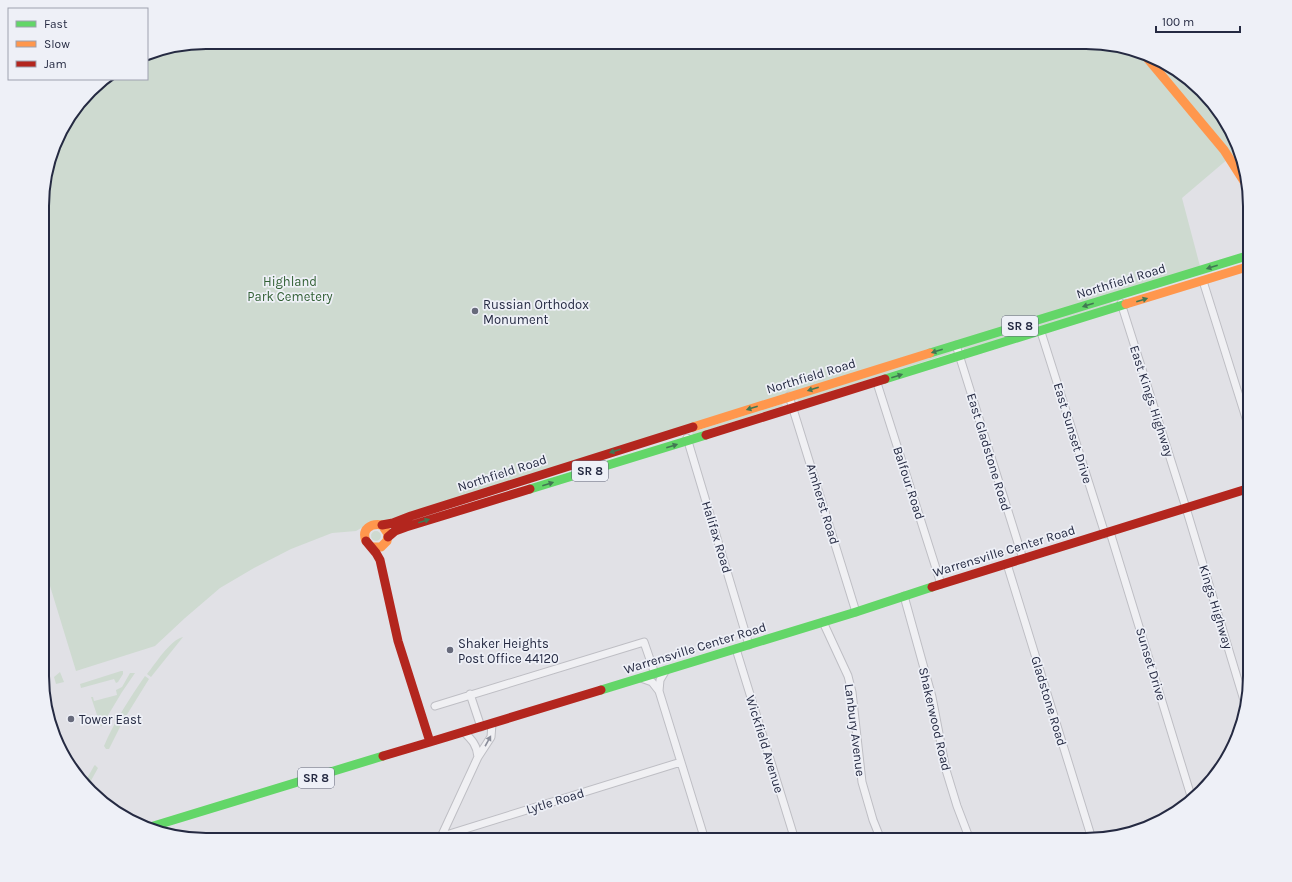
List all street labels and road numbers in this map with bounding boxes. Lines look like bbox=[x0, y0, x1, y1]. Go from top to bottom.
street label: Northfield Road bbox=[1074, 260, 1168, 302]
road number: SR 8 bbox=[1002, 316, 1038, 336]
street label: East Kings Highway bbox=[1127, 343, 1177, 459]
street label: Northfield Road bbox=[764, 355, 858, 397]
street label: East Sunset Drive bbox=[1051, 381, 1096, 486]
street label: East Gladstone Road bbox=[964, 391, 1014, 513]
street label: Balfour Road bbox=[890, 445, 928, 521]
street label: Northfield Road bbox=[456, 452, 548, 494]
road number: SR 8 bbox=[572, 461, 608, 481]
street label: Amherst Road bbox=[804, 462, 842, 546]
street label: Halifax Road bbox=[699, 499, 735, 575]
street label: Warrensville Center Road bbox=[931, 522, 1077, 580]
street label: Kings Highway bbox=[1196, 563, 1236, 651]
street label: Warrensville Center Road bbox=[622, 619, 768, 677]
street label: Sunset Drive bbox=[1133, 626, 1169, 703]
street label: Gladstone Road bbox=[1028, 654, 1070, 748]
street label: Shakerwood Road bbox=[916, 666, 954, 772]
street label: Lanbury Avenue bbox=[842, 683, 868, 778]
street label: Wickfield Avenue bbox=[743, 693, 787, 795]
road number: SR 8 bbox=[298, 768, 334, 788]
street label: Lytle Road bbox=[524, 785, 586, 817]

